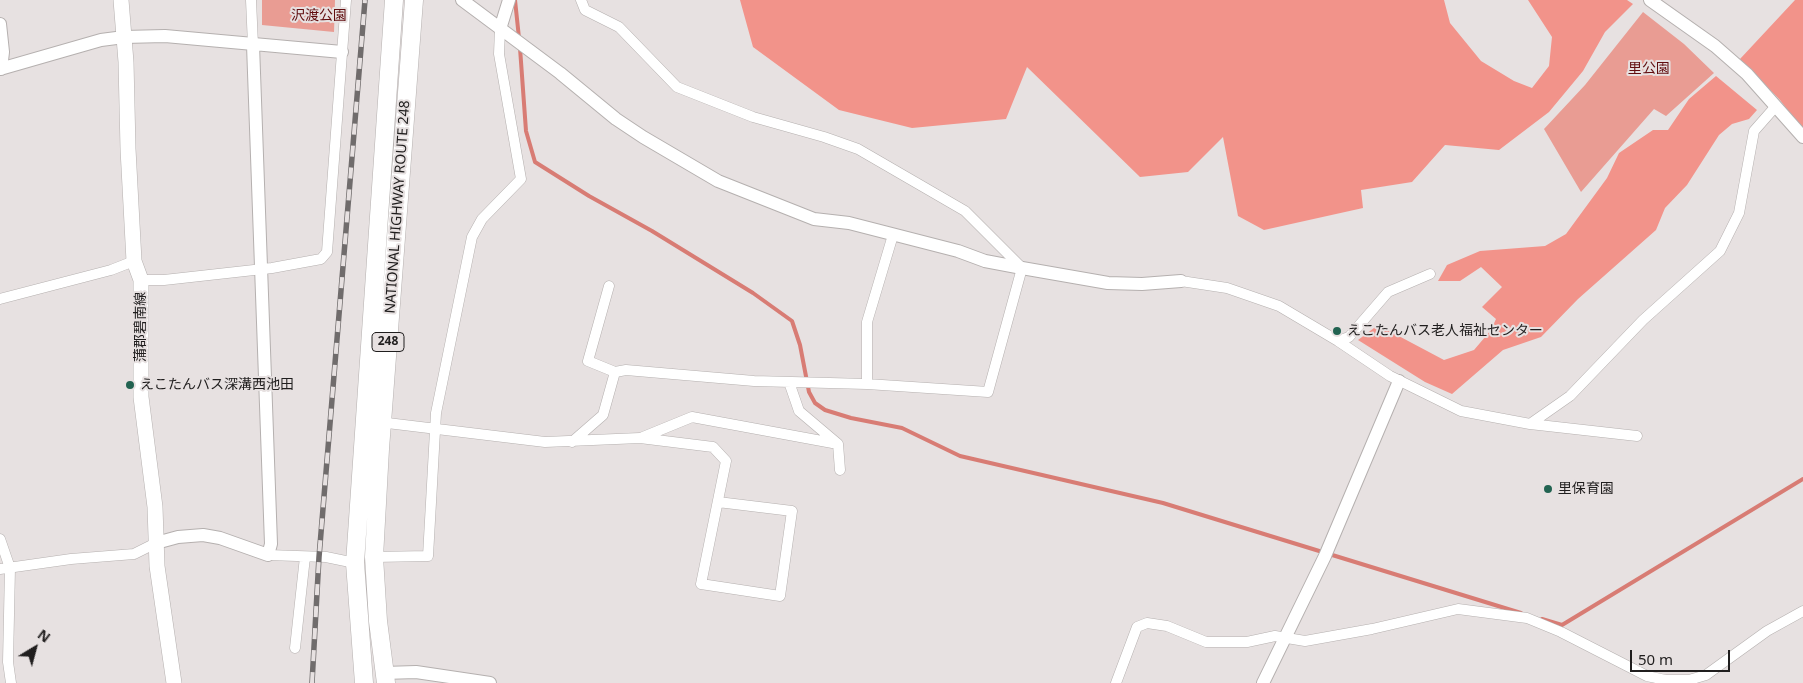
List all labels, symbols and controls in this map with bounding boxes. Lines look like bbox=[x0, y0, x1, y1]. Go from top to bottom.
park label: 沢渡公園 bbox=[291, 8, 347, 24]
park label: 里公園 bbox=[1628, 61, 1670, 77]
street label: NATIONAL HIGHWAY ROUTE 248 bbox=[382, 100, 414, 314]
street label: 蒲郡碧南線 bbox=[133, 292, 149, 362]
place label: えこたんバス老人福祉センター bbox=[1347, 323, 1543, 339]
marker: えこたんバス老人福祉センター bbox=[1331, 325, 1343, 337]
road number: 248 bbox=[372, 332, 404, 352]
place label: えこたんバス深溝西池田 bbox=[140, 377, 294, 393]
marker: えこたんバス深溝西池田 bbox=[124, 379, 136, 391]
place label: 里保育園 bbox=[1558, 481, 1614, 497]
marker: 里保育園 bbox=[1542, 483, 1554, 495]
north arrow bbox=[10, 623, 60, 673]
text: N bbox=[34, 625, 55, 647]
scale bar bbox=[1633, 640, 1733, 672]
text: 50 m bbox=[1638, 649, 1673, 669]

